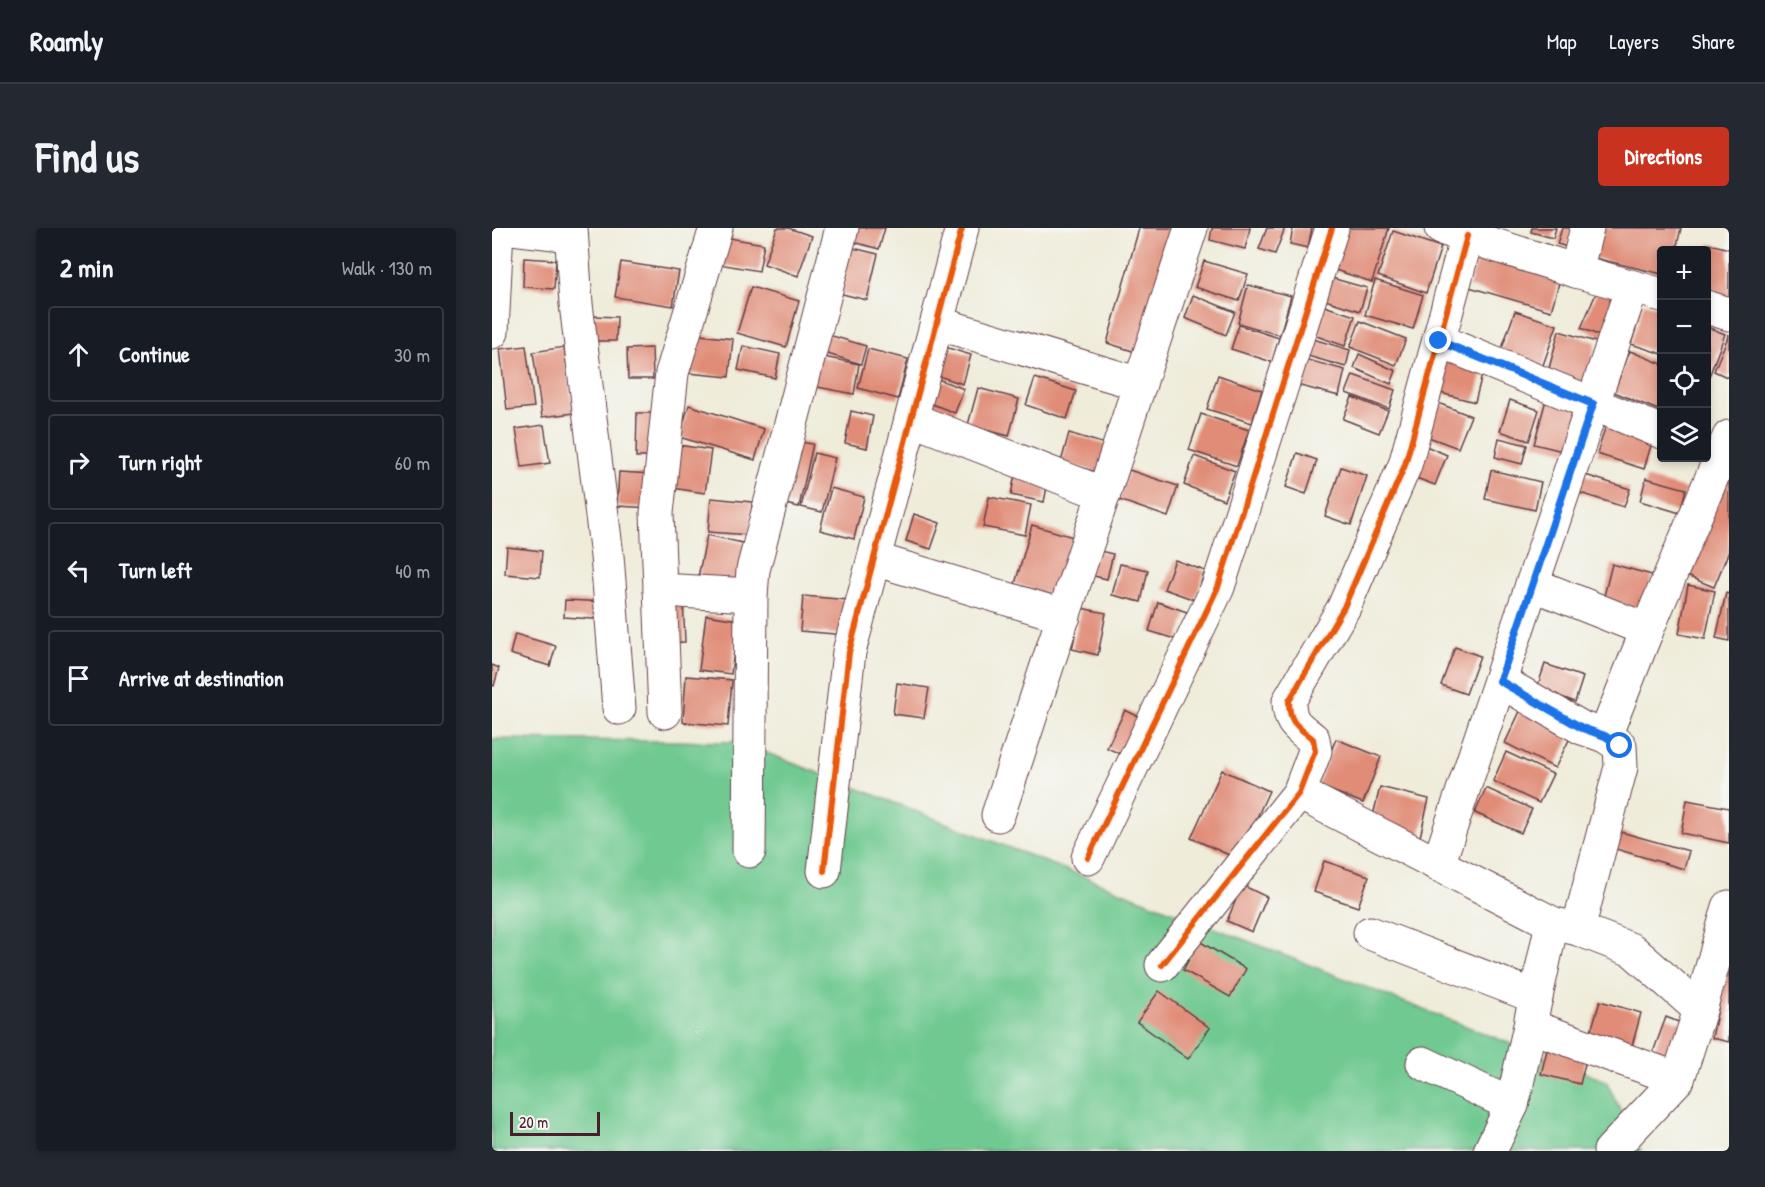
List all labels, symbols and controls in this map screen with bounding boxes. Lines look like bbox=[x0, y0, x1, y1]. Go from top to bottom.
text: Roamly bbox=[30, 22, 103, 60]
text: Map bbox=[1547, 27, 1576, 56]
text: Layers bbox=[1609, 27, 1659, 56]
text: Share bbox=[1692, 27, 1735, 56]
button: Directions bbox=[1598, 127, 1729, 186]
text: Find us bbox=[36, 128, 139, 185]
map controls bbox=[1657, 246, 1711, 462]
button: + bbox=[1657, 246, 1711, 300]
text: 2 min bbox=[60, 250, 113, 285]
text: Walk · 130 m bbox=[342, 254, 432, 281]
button: − bbox=[1657, 300, 1711, 354]
route end bbox=[1425, 327, 1451, 353]
icon: ahead bbox=[62, 338, 95, 371]
text: Continue bbox=[119, 339, 190, 369]
text: 30 m bbox=[394, 341, 430, 368]
button: locate bbox=[1657, 354, 1711, 408]
button: layers bbox=[1657, 408, 1711, 462]
icon: right bbox=[62, 446, 95, 479]
text: Turn right bbox=[119, 447, 202, 477]
text: 60 m bbox=[395, 449, 430, 476]
icon: left bbox=[62, 554, 95, 587]
text: Turn left bbox=[119, 555, 192, 585]
text: 40 m bbox=[395, 557, 430, 584]
icon: arrive bbox=[62, 662, 95, 695]
text: Arrive at destination bbox=[119, 663, 284, 693]
route start bbox=[1606, 732, 1632, 758]
scale bar bbox=[510, 1109, 600, 1136]
text: 20 m bbox=[519, 1111, 548, 1133]

